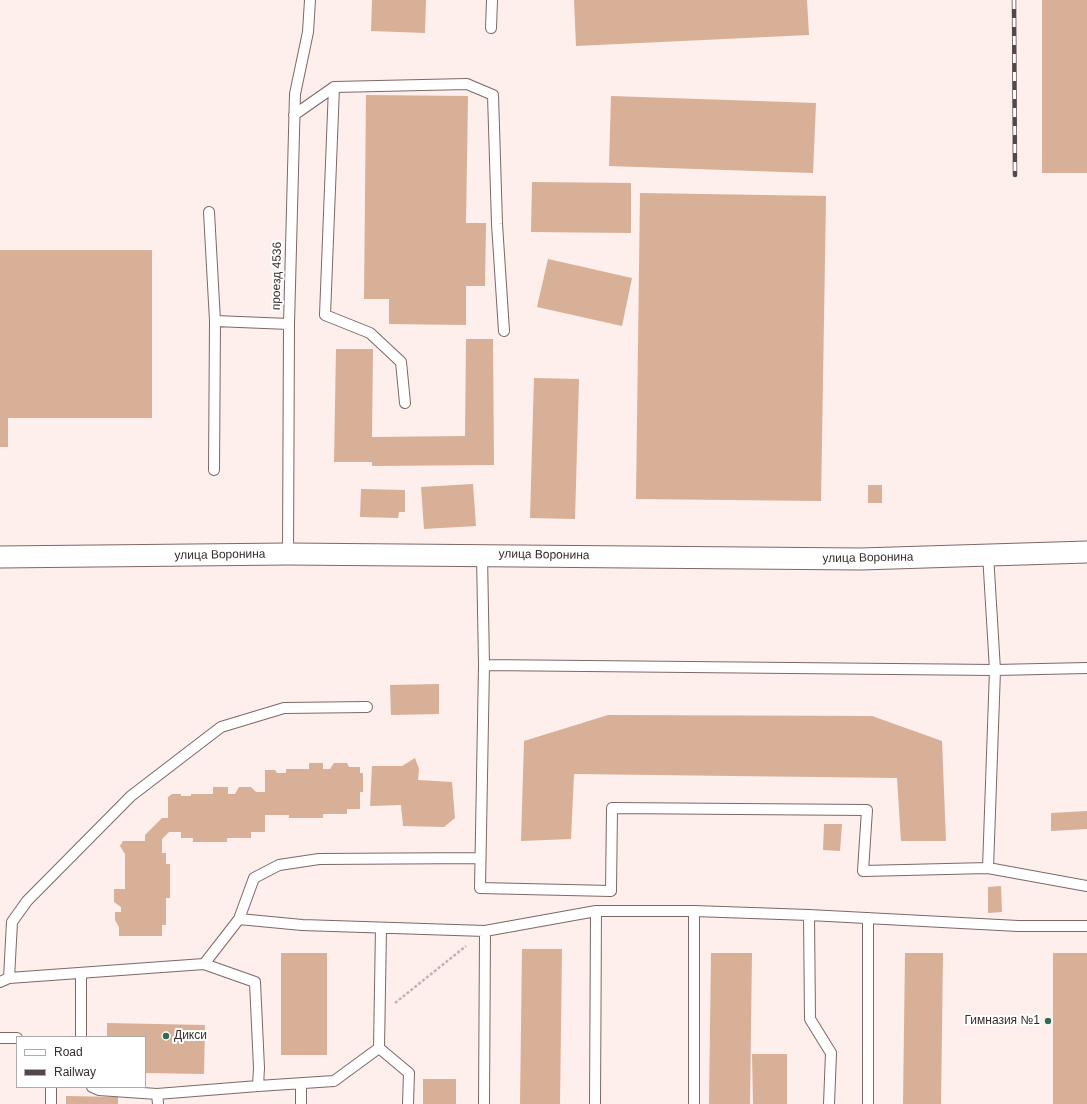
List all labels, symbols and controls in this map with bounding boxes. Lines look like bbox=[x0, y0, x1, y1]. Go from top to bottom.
street label: проезд 4536 bbox=[269, 242, 285, 310]
street label: улица Воронина bbox=[174, 547, 266, 563]
street label: улица Воронина bbox=[498, 547, 590, 563]
street label: улица Воронина bbox=[822, 550, 914, 566]
place label: Гимназия №1 bbox=[964, 1014, 1040, 1028]
marker: Гимназия №1 bbox=[1043, 1016, 1053, 1026]
place label: Дикси bbox=[174, 1029, 207, 1043]
marker: Дикси bbox=[161, 1031, 171, 1041]
legend bbox=[16, 1036, 146, 1088]
text: Road bbox=[54, 1045, 83, 1059]
text: Railway bbox=[54, 1065, 96, 1079]

